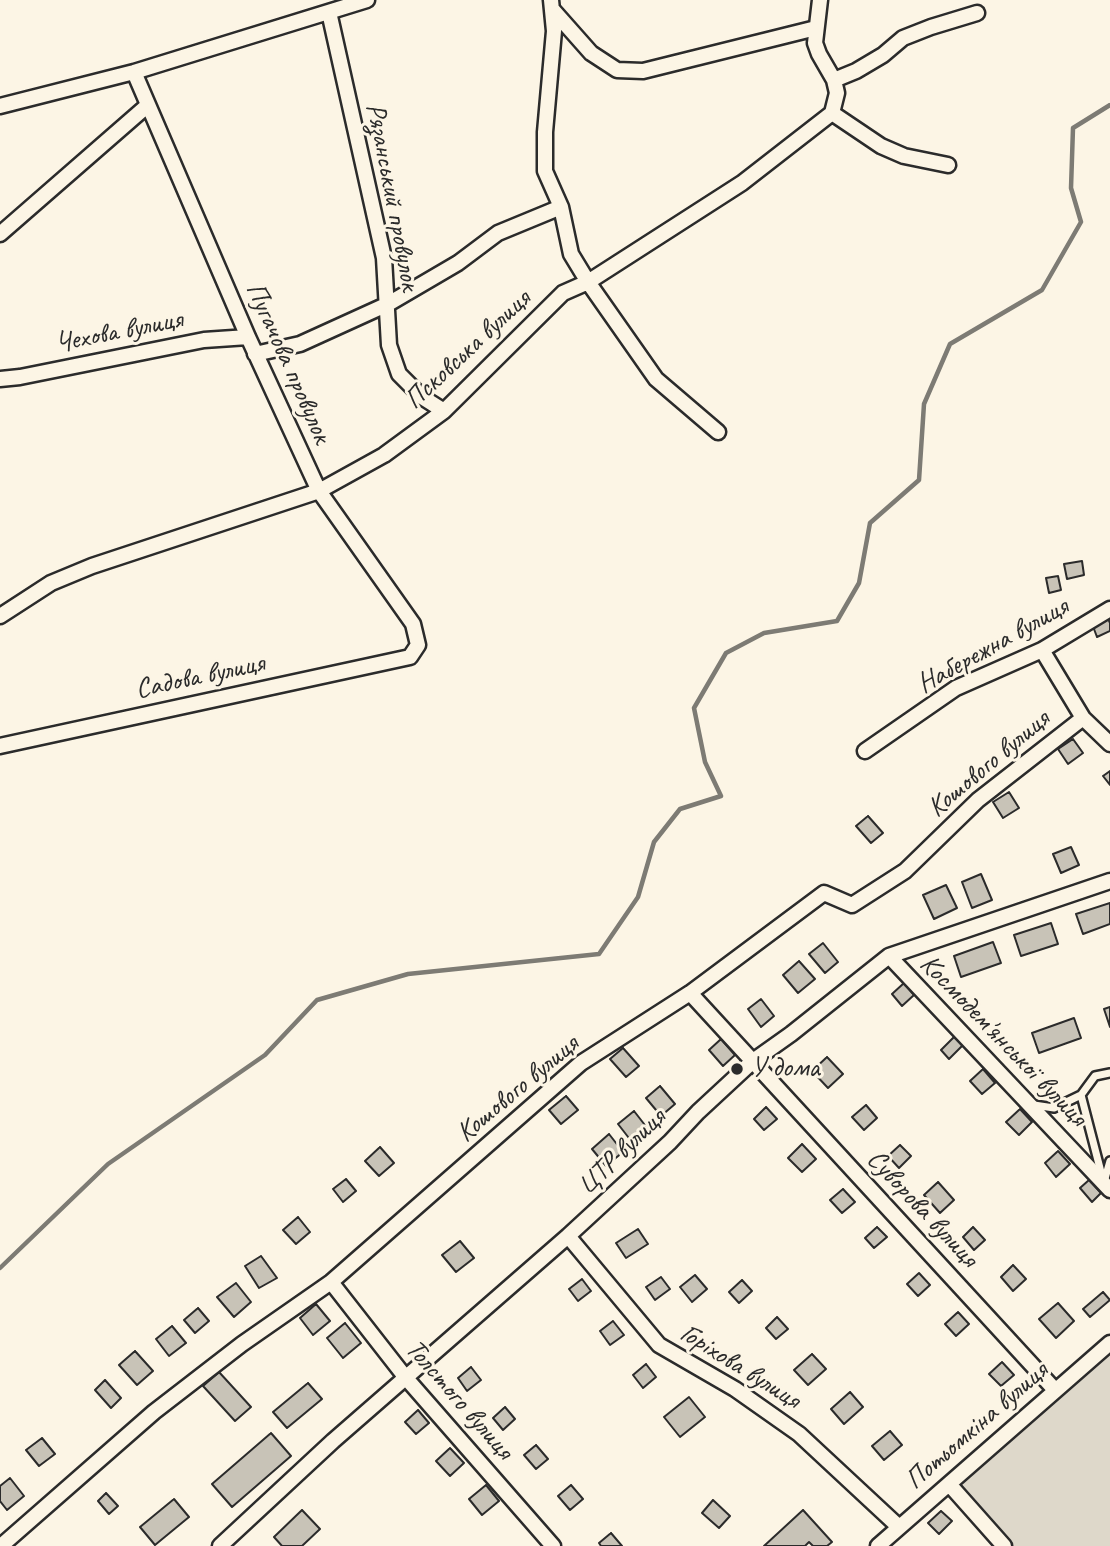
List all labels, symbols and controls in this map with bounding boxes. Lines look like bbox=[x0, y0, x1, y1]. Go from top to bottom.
street label: Рязанський провулок bbox=[357, 101, 427, 293]
street label: Пугачова провулок bbox=[238, 277, 338, 449]
street label: Псковська вулиця bbox=[398, 283, 538, 417]
street label: Чехова вулиця bbox=[53, 303, 185, 361]
street label: Набережна вулиця bbox=[911, 591, 1075, 701]
street label: Садова вулиця bbox=[132, 647, 268, 707]
street label: Кошового вулиця bbox=[921, 703, 1057, 825]
street label: Космодем'янської вулиця bbox=[912, 948, 1094, 1134]
street label: Кошового вулиця bbox=[450, 1028, 586, 1150]
place label: У дома bbox=[751, 1052, 819, 1086]
marker: У дома bbox=[729, 1061, 745, 1077]
street label: ЦТР вулиця bbox=[571, 1102, 673, 1202]
street label: Суворова вулиця bbox=[859, 1143, 985, 1275]
street label: Горіхова вулиця bbox=[673, 1317, 807, 1417]
street label: Толстого вулиця bbox=[398, 1333, 520, 1467]
street label: Потьомкіна вулиця bbox=[899, 1355, 1055, 1497]

